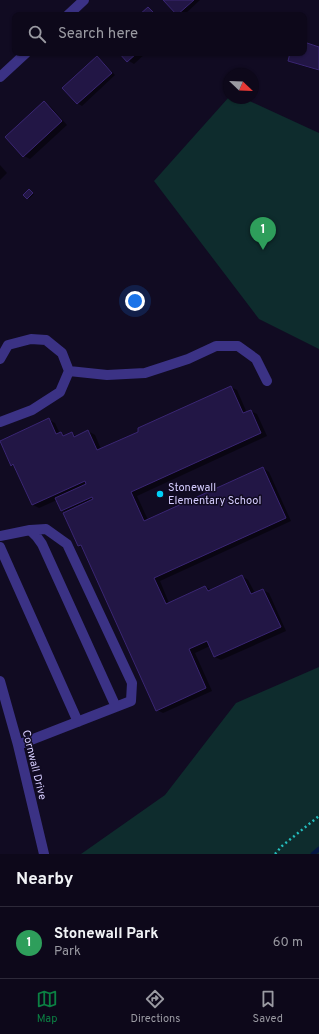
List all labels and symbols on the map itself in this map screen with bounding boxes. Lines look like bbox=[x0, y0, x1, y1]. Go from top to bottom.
north arrow bbox=[223, 68, 259, 104]
pin: 1 bbox=[250, 217, 276, 250]
your location bbox=[125, 291, 145, 311]
place label: Stonewall Elementary School bbox=[168, 481, 261, 508]
marker: Stonewall Elementary School bbox=[155, 489, 165, 499]
street label: Cornwall Drive bbox=[19, 729, 49, 801]

